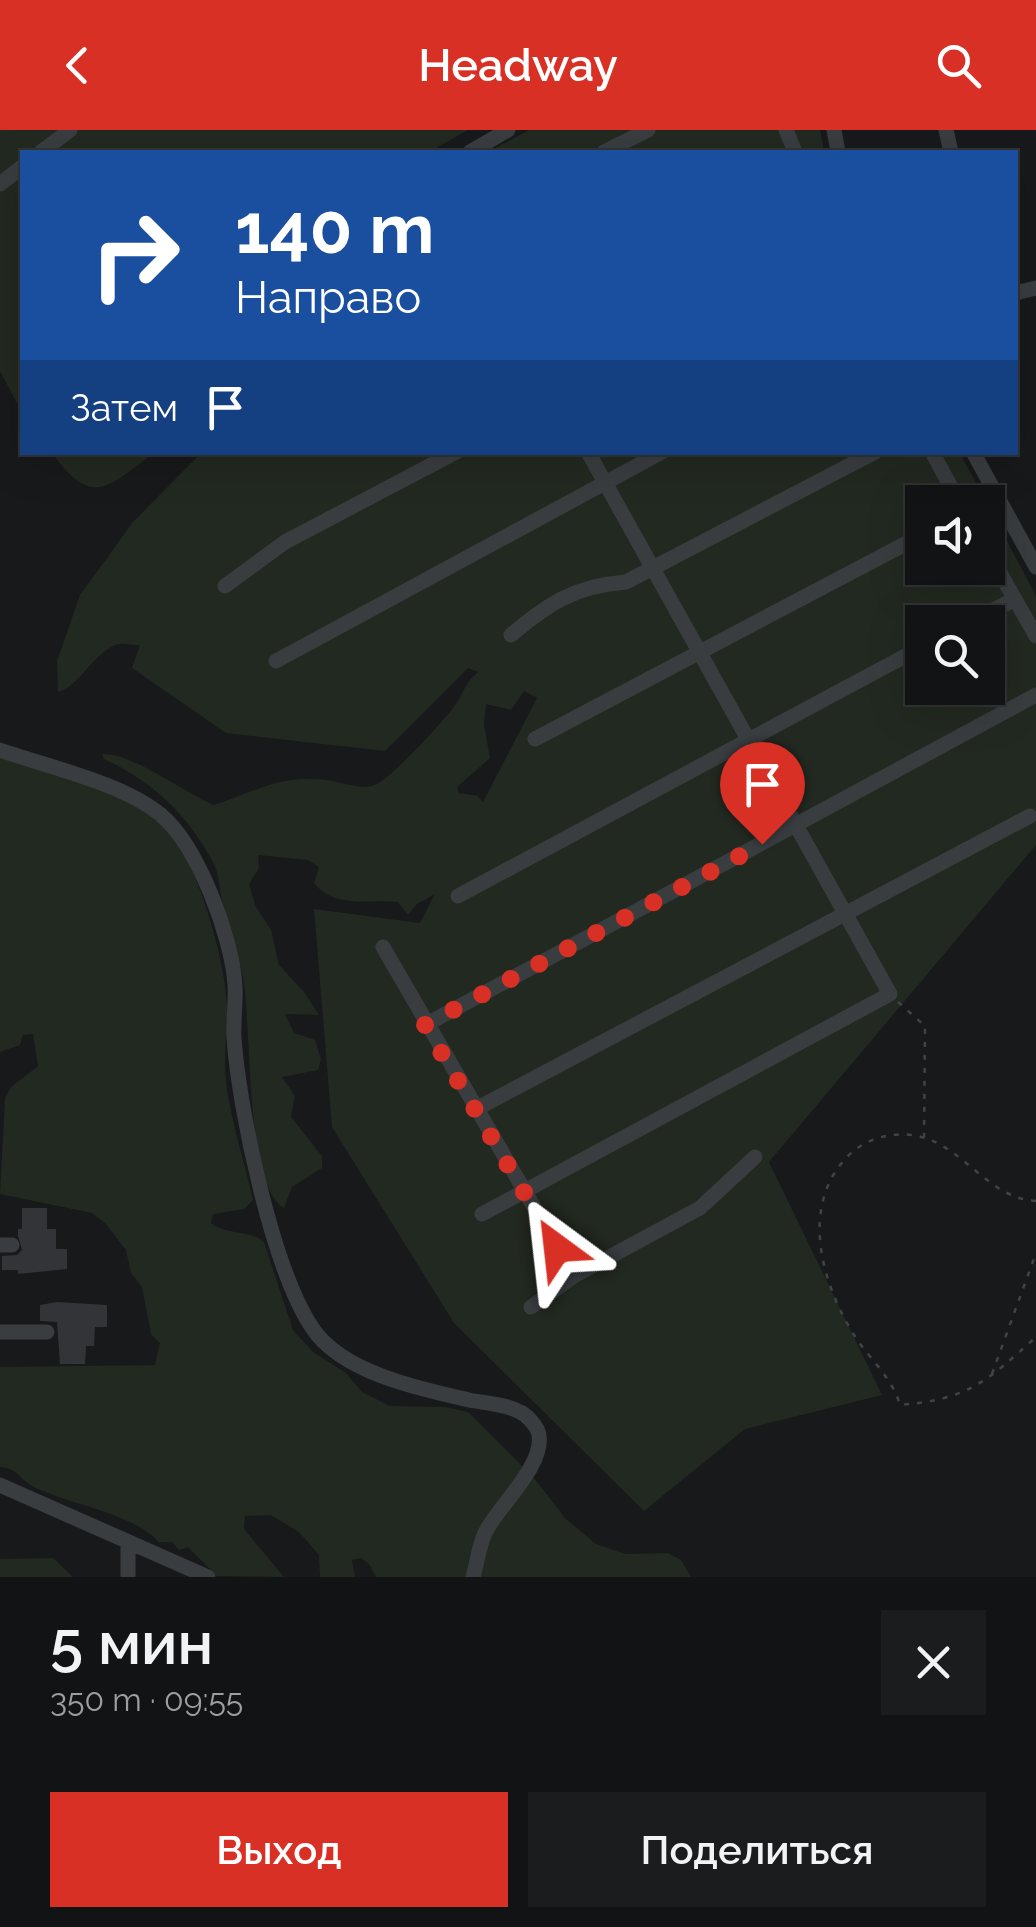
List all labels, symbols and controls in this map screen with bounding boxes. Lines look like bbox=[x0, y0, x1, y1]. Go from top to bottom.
icon: back bbox=[50, 38, 105, 93]
icon: search bbox=[931, 38, 986, 93]
text: Headway bbox=[418, 39, 618, 92]
text: 140 m bbox=[235, 187, 435, 269]
icon: right bbox=[70, 190, 200, 320]
text: Направо bbox=[235, 271, 421, 324]
icon: arrive bbox=[198, 380, 253, 435]
text: Затем bbox=[70, 385, 178, 430]
map controls bbox=[905, 485, 1005, 705]
button: sound bbox=[905, 485, 1005, 585]
button: search bbox=[905, 605, 1005, 705]
pin bbox=[720, 742, 805, 845]
icon: arrive bbox=[735, 757, 790, 812]
position arrow bbox=[505, 1196, 609, 1300]
text: 5 мин bbox=[50, 1608, 213, 1678]
button: close bbox=[881, 1610, 986, 1715]
text: 350 m · 09:55 bbox=[50, 1681, 243, 1718]
button: Выход bbox=[50, 1792, 508, 1907]
button: Поделиться bbox=[528, 1792, 986, 1907]

